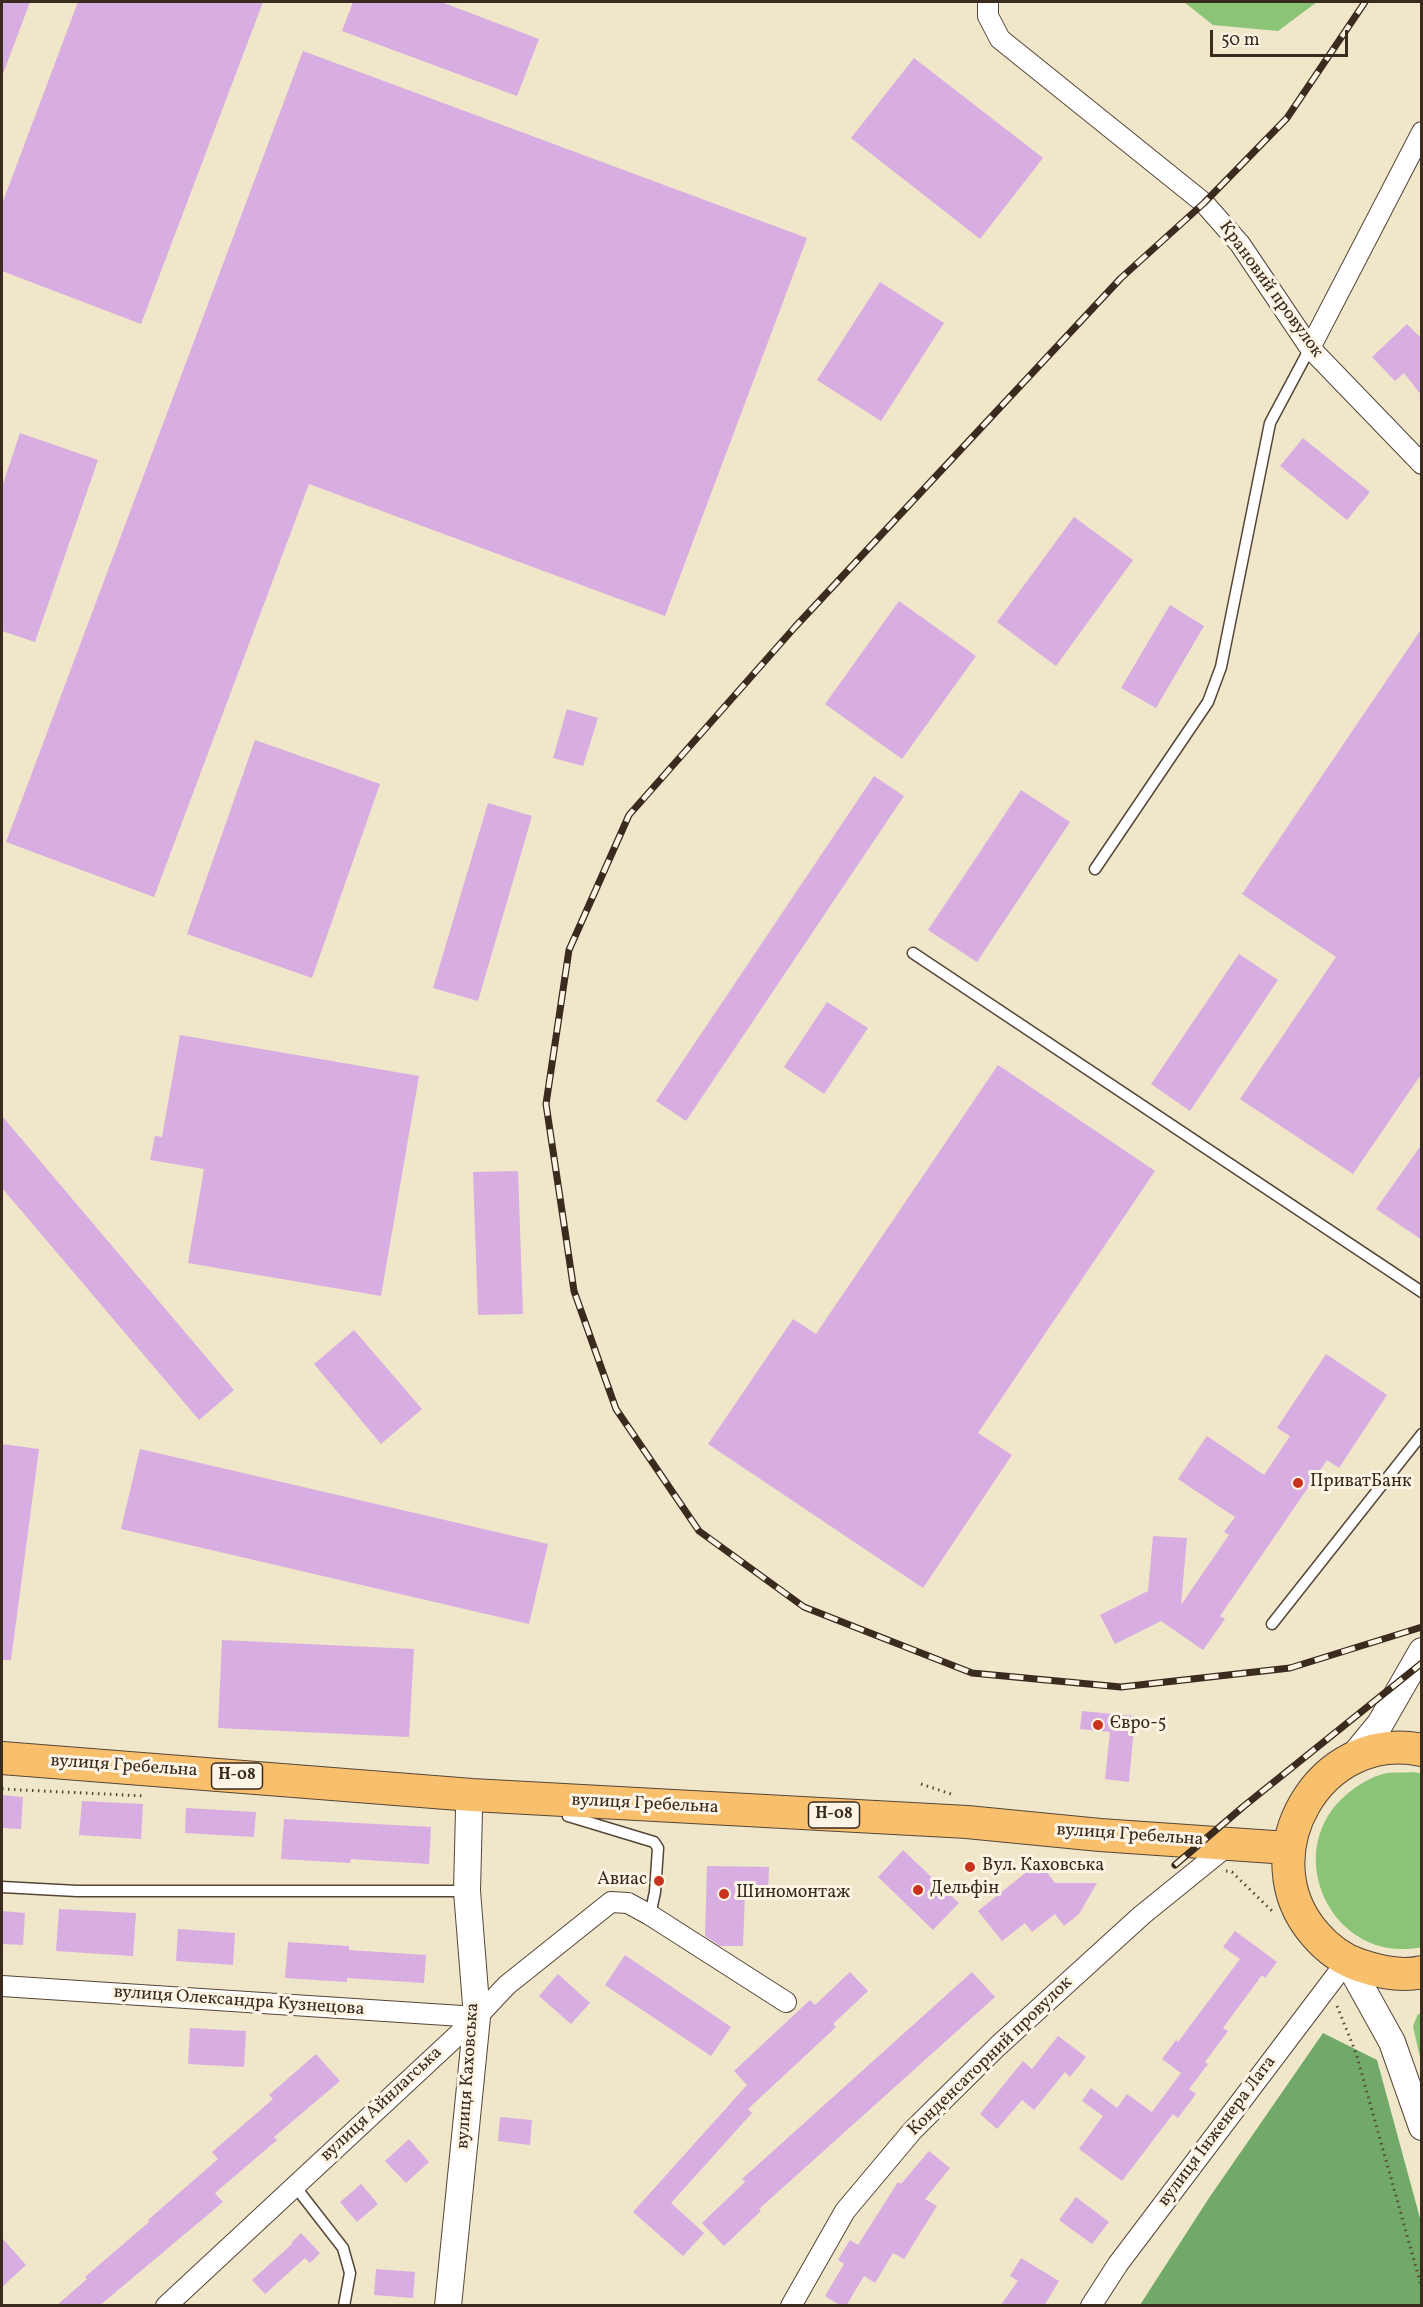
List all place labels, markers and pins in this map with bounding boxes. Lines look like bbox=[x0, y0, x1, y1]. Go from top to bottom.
place label: ПриватБанк bbox=[1310, 1472, 1412, 1494]
marker: ПриватБанк bbox=[1291, 1476, 1305, 1490]
place label: Євро-5 bbox=[1110, 1714, 1166, 1736]
marker: Євро-5 bbox=[1091, 1718, 1105, 1732]
place label: Вул. Каховська bbox=[982, 1856, 1104, 1878]
marker: Вул. Каховська bbox=[963, 1860, 977, 1874]
place label: Авиас bbox=[597, 1870, 647, 1892]
marker: Авиас bbox=[652, 1874, 666, 1888]
place label: Дельфін bbox=[930, 1879, 999, 1901]
place label: Шиномонтаж bbox=[736, 1883, 850, 1905]
marker: Дельфін bbox=[911, 1883, 925, 1897]
marker: Шиномонтаж bbox=[717, 1887, 731, 1901]

